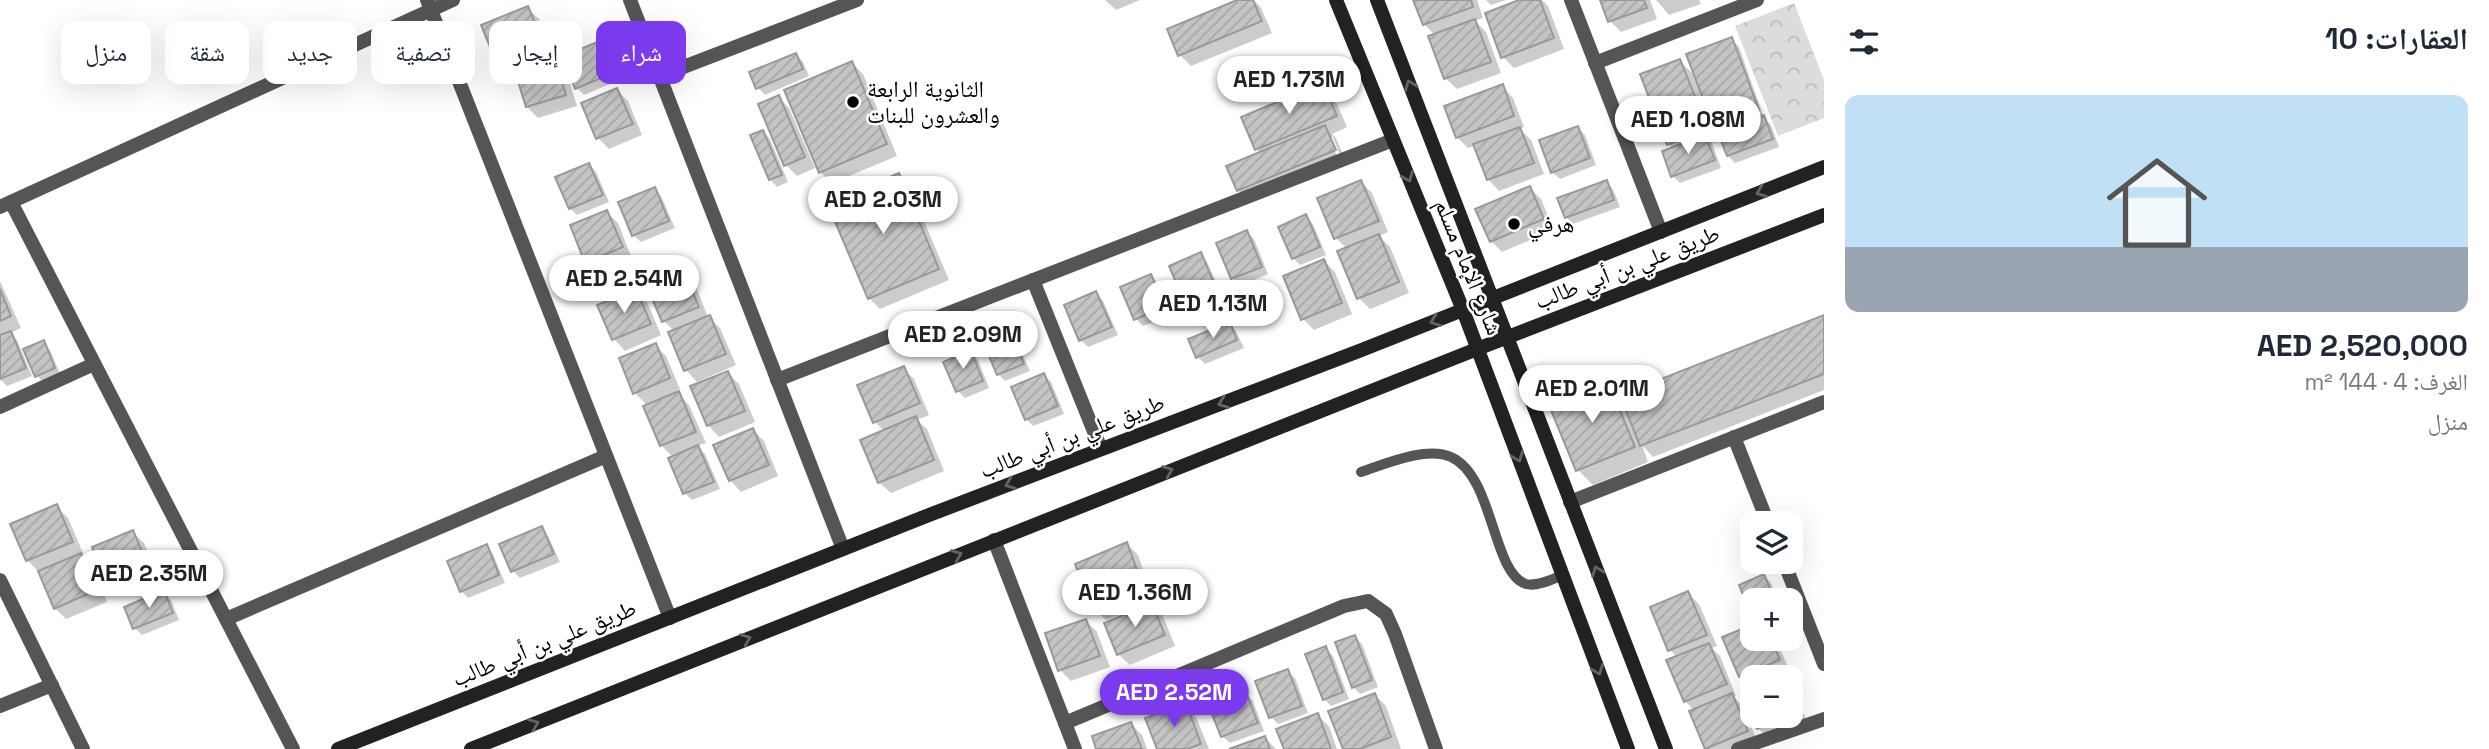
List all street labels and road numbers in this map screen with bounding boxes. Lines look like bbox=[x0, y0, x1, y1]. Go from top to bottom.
street label: شارع الإمام مسلم bbox=[1427, 195, 1510, 340]
street label: طريق علي بن أبي طالب bbox=[1530, 218, 1725, 320]
street label: طريق علي بن أبي طالب bbox=[975, 387, 1170, 489]
street label: طريق علي بن أبي طالب bbox=[448, 592, 642, 697]

